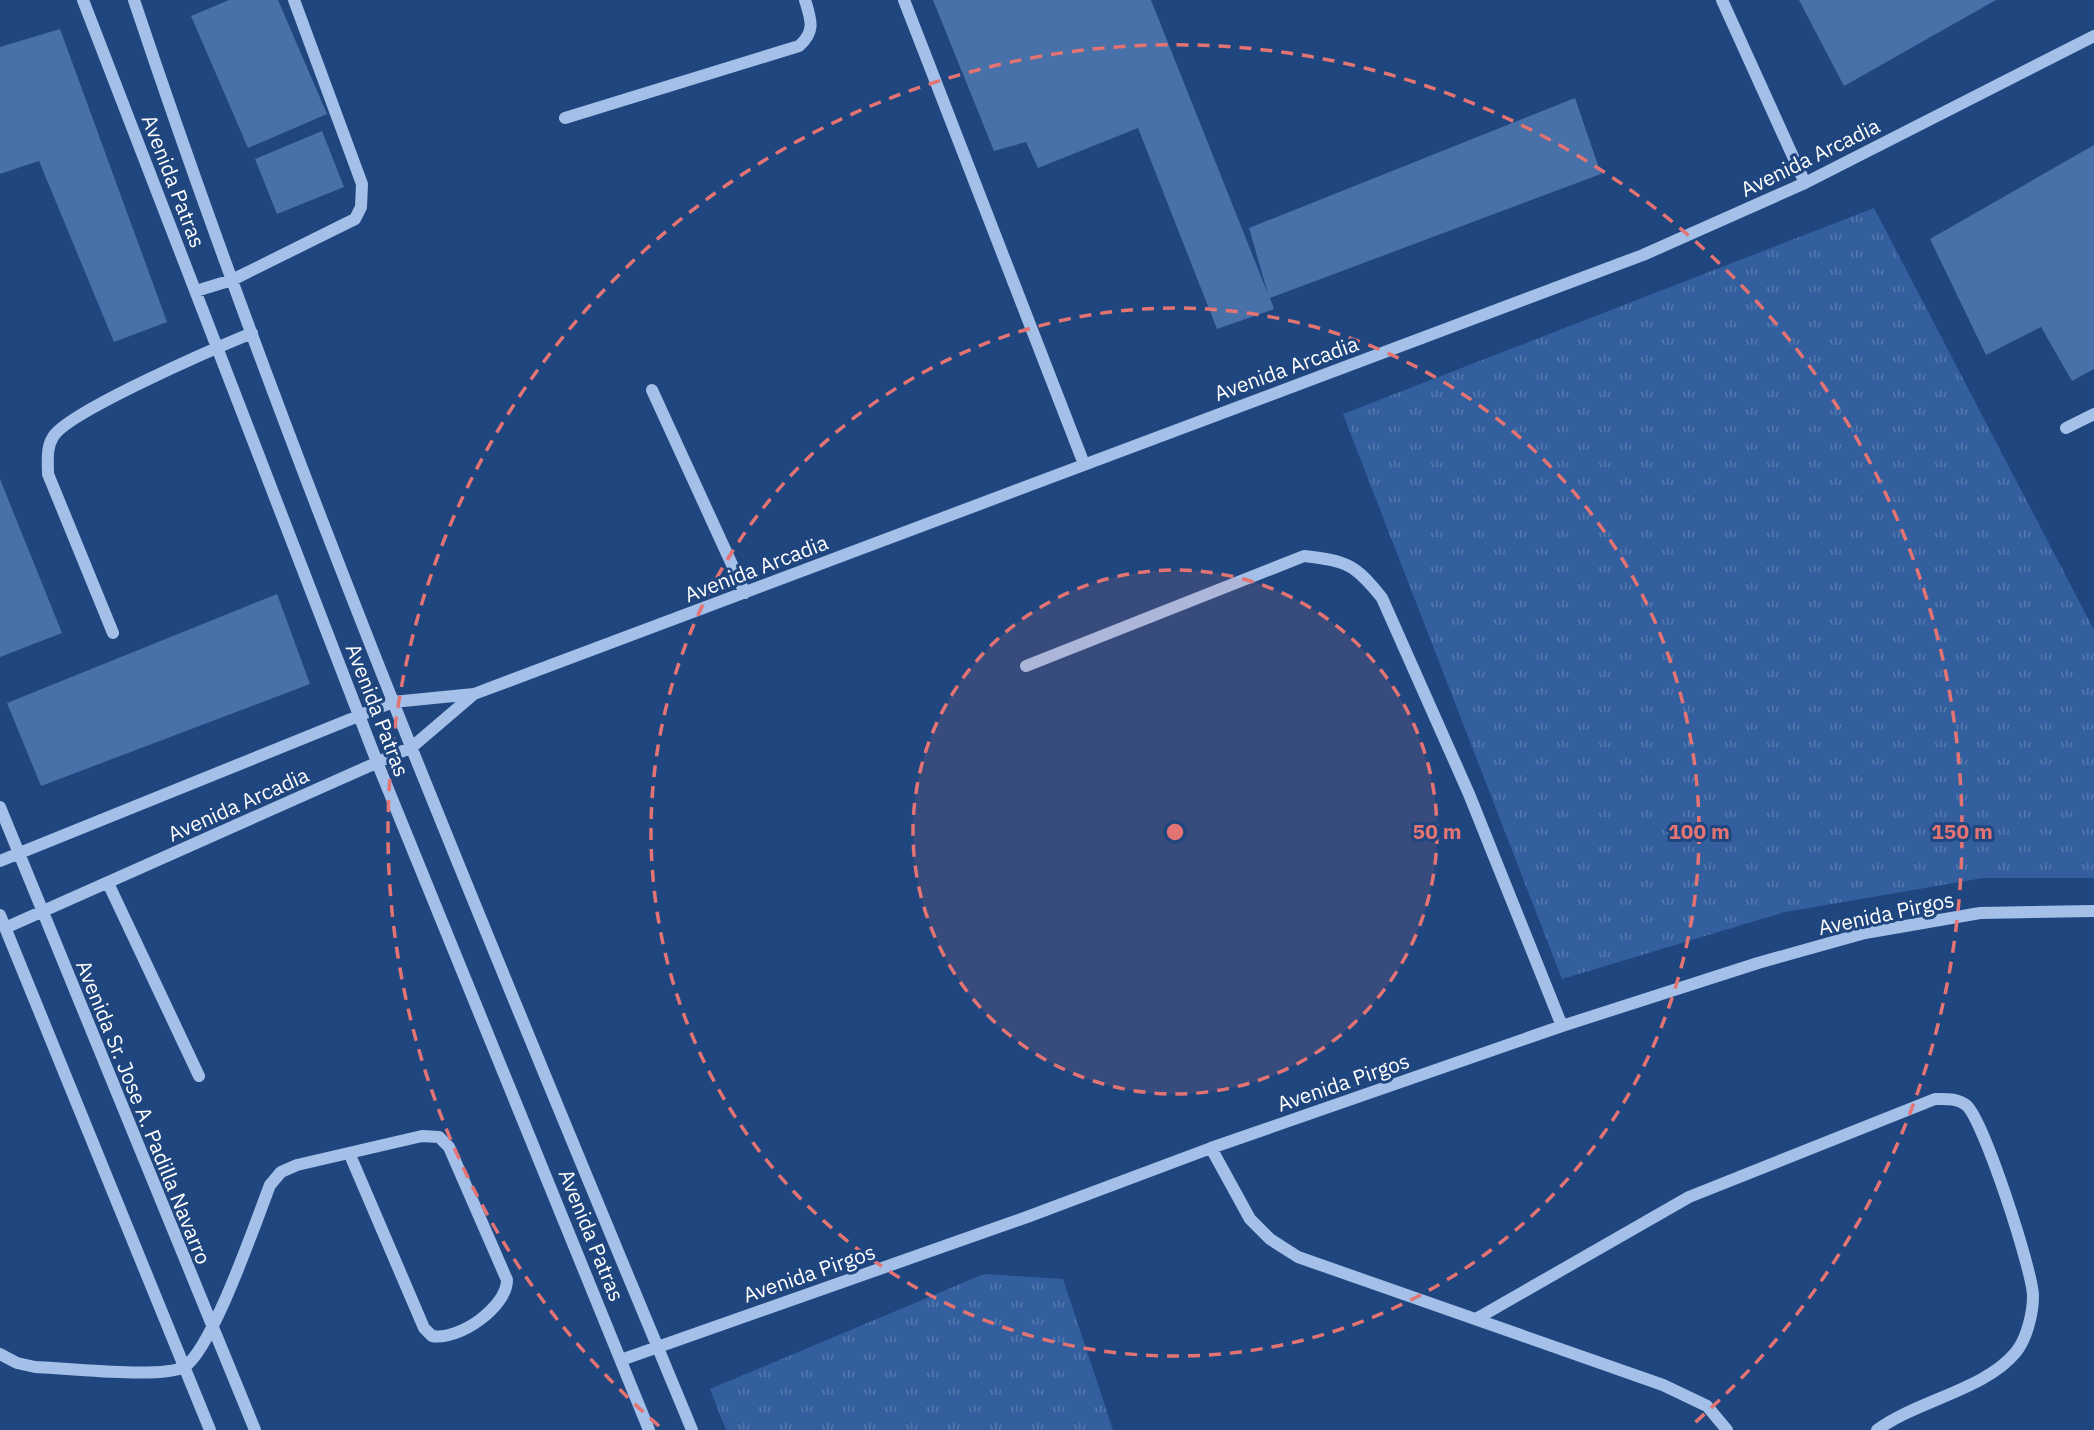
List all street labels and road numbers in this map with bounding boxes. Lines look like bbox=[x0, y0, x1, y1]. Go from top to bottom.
street label: Avenida Patras bbox=[136, 110, 212, 252]
street label: Avenida Arcadia bbox=[1736, 111, 1884, 203]
street label: Avenida Arcadia bbox=[1210, 329, 1362, 407]
street label: Avenida Arcadia bbox=[680, 528, 832, 608]
street label: Avenida Patras bbox=[340, 639, 416, 781]
street label: Avenida Arcadia bbox=[163, 760, 313, 848]
street label: Avenida Pirgos bbox=[1815, 885, 1957, 941]
street label: Avenida Sr. Jose A. Padilla Navarro bbox=[70, 956, 218, 1268]
street label: Avenida Pirgos bbox=[1273, 1046, 1413, 1118]
street label: Avenida Patras bbox=[553, 1165, 631, 1305]
street label: Avenida Pirgos bbox=[739, 1237, 879, 1309]

